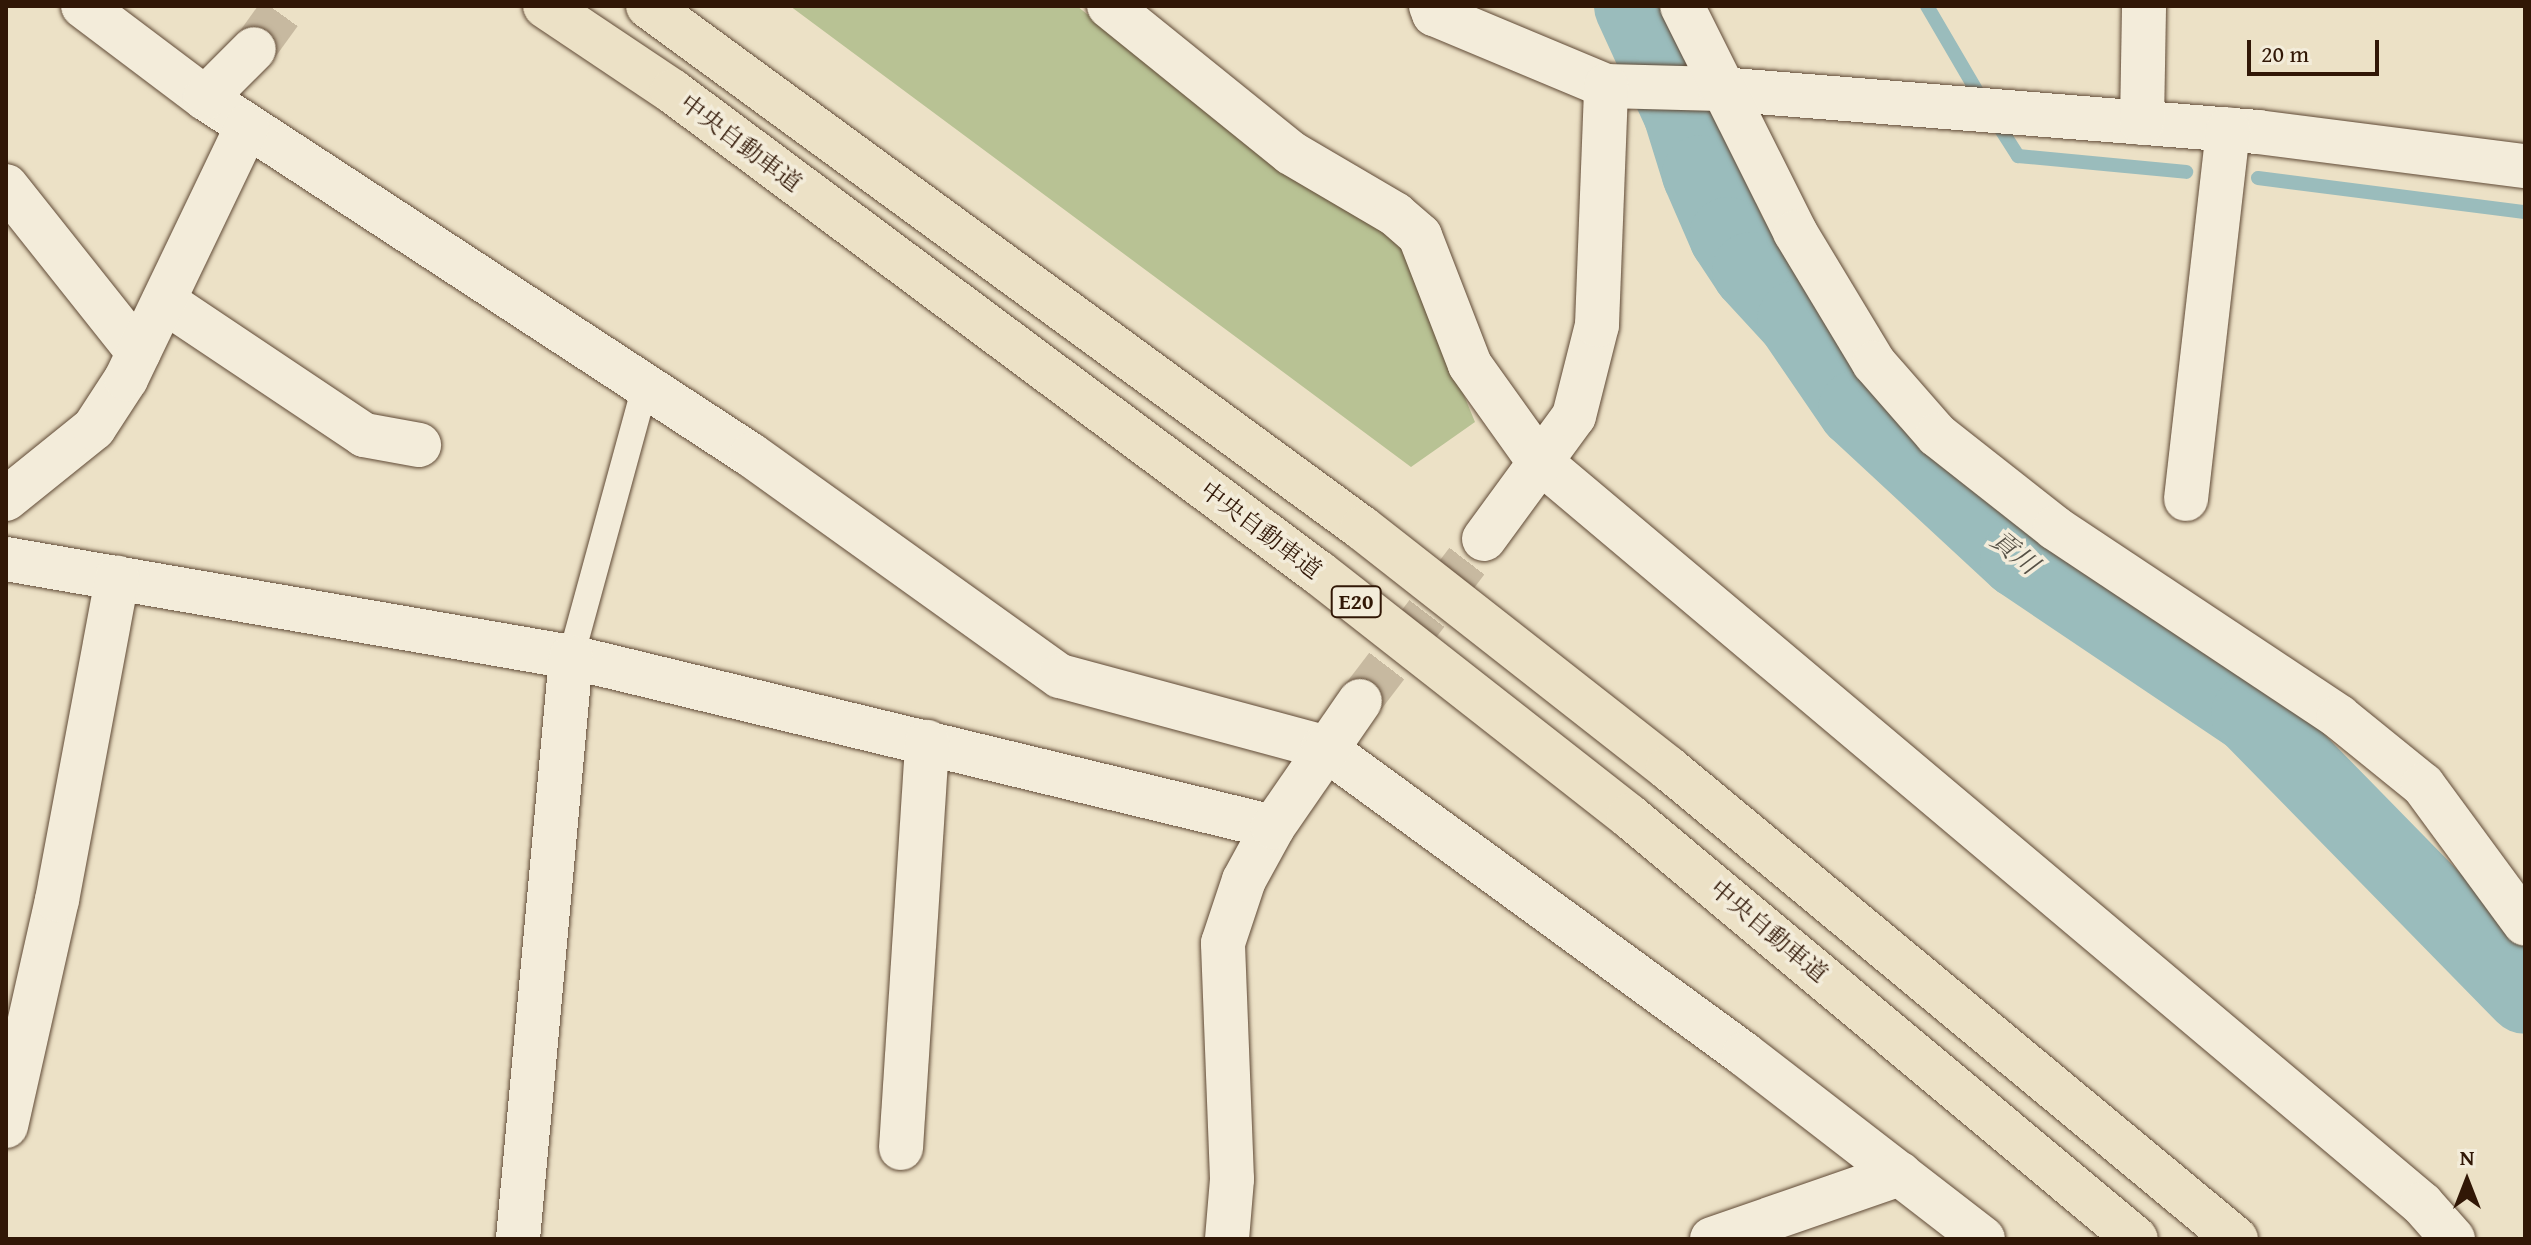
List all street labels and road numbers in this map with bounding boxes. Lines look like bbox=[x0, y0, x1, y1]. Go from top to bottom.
street label: 中央自動車道 bbox=[675, 88, 807, 198]
street label: 中央自動車道 bbox=[1195, 475, 1327, 585]
road number: E20 bbox=[1330, 584, 1382, 620]
street label: 中央自動車道 bbox=[1705, 874, 1833, 988]

